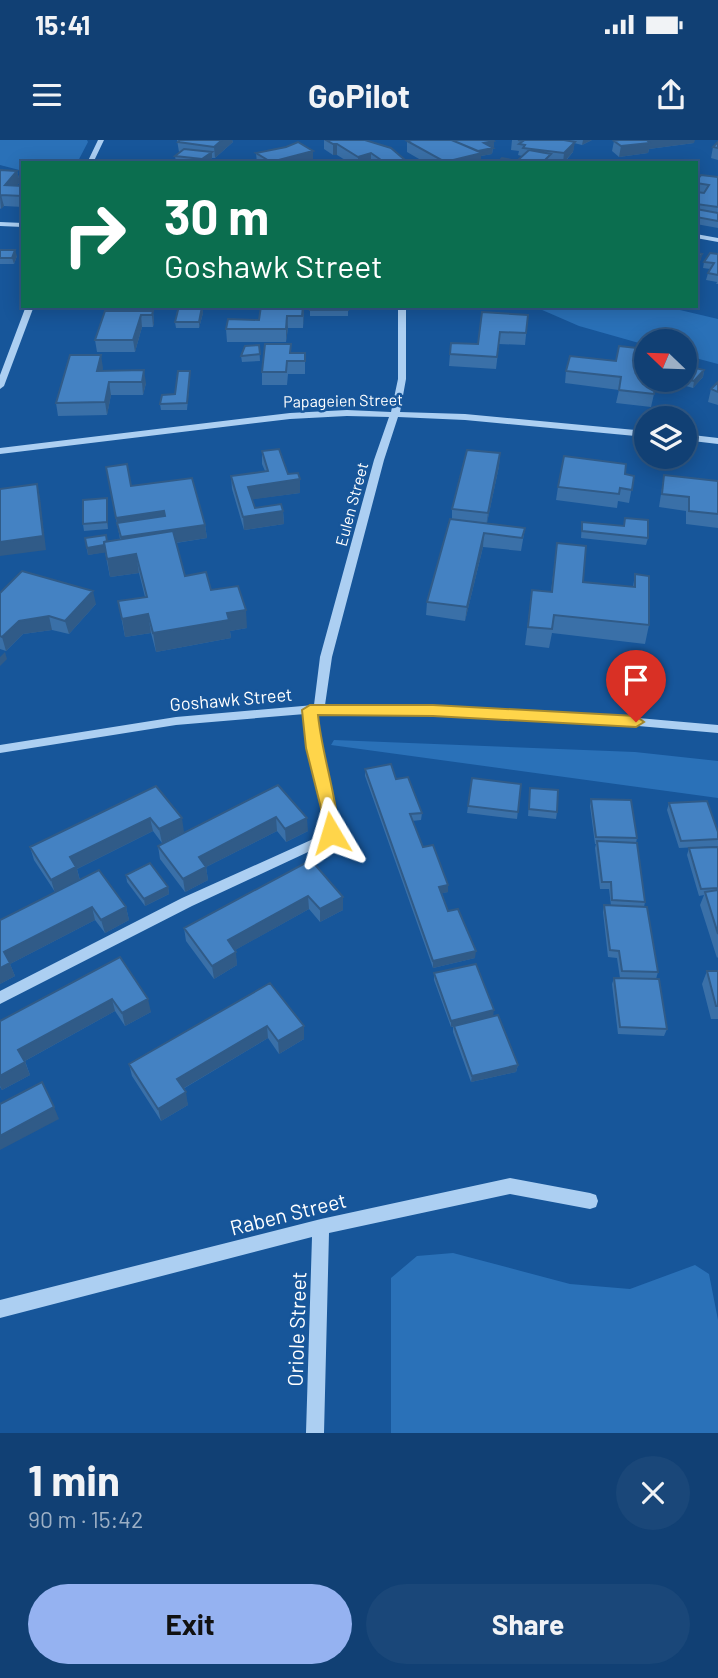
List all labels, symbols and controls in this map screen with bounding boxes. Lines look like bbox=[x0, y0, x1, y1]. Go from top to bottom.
text: 15:41 bbox=[35, 9, 90, 40]
icon: menu bbox=[28, 76, 66, 114]
text: GoPilot bbox=[308, 76, 410, 114]
icon: share bbox=[652, 76, 690, 114]
text: 30 m bbox=[164, 186, 269, 245]
icon: right bbox=[49, 189, 140, 280]
text: Goshawk Street bbox=[164, 246, 383, 284]
north arrow bbox=[634, 329, 696, 392]
map controls bbox=[634, 329, 697, 469]
street label: Papageien Street bbox=[283, 389, 403, 411]
button: layers bbox=[634, 406, 697, 469]
street label: Eulen Street bbox=[331, 460, 371, 548]
pin bbox=[606, 650, 666, 722]
icon: arrive bbox=[617, 661, 655, 699]
street label: Goshawk Street bbox=[169, 683, 293, 715]
position arrow bbox=[294, 796, 368, 870]
street label: Raben Street bbox=[227, 1186, 349, 1240]
street label: Oriole Street bbox=[281, 1271, 311, 1387]
text: 1 min bbox=[28, 1454, 120, 1504]
button: close bbox=[616, 1456, 690, 1530]
text: 90 m · 15:42 bbox=[28, 1505, 143, 1533]
button: Exit bbox=[28, 1584, 352, 1664]
button: Share bbox=[366, 1584, 690, 1664]

